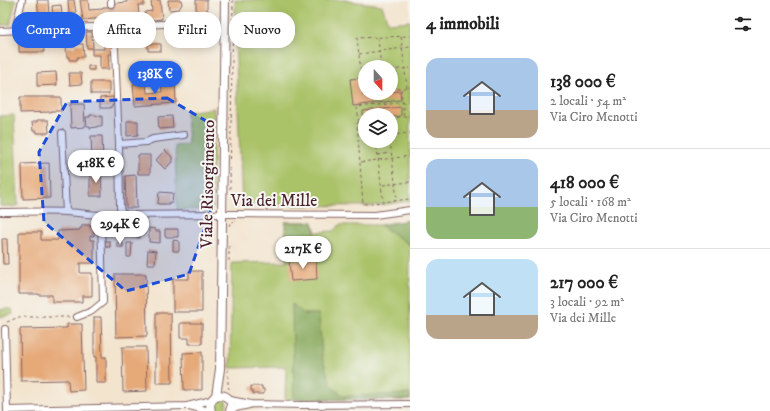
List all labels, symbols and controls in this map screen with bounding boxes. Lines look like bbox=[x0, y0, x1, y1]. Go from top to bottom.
chip: Compra bbox=[12, 12, 85, 48]
chip: Affitta bbox=[93, 12, 156, 48]
chip: Filtri bbox=[164, 12, 221, 48]
chip: Nuovo bbox=[229, 12, 295, 48]
text: 4 immobili bbox=[426, 13, 499, 35]
icon: filters bbox=[732, 13, 754, 35]
north arrow bbox=[358, 60, 398, 100]
map controls bbox=[358, 60, 398, 148]
pin: 138K € bbox=[122, 61, 188, 95]
text: 138K € bbox=[137, 66, 173, 82]
text: 138 000 € bbox=[550, 71, 616, 93]
icon: home bbox=[458, 74, 506, 122]
text: 2 locali · 54 m² bbox=[550, 93, 626, 109]
button: layers bbox=[358, 108, 398, 148]
text: Via Ciro Menotti bbox=[550, 109, 638, 125]
street label: Viale Risorgimento bbox=[196, 119, 220, 250]
pin: 418K € bbox=[63, 150, 129, 184]
text: 418K € bbox=[77, 155, 115, 171]
text: 418 000 € bbox=[550, 172, 619, 194]
icon: home bbox=[458, 175, 506, 223]
street label: Via dei Mille bbox=[230, 190, 317, 212]
text: 5 locali · 168 m² bbox=[550, 194, 631, 210]
text: Via Ciro Menotti bbox=[550, 210, 638, 226]
pin: 294K € bbox=[87, 211, 153, 245]
text: 294K € bbox=[100, 216, 140, 232]
pin: 217K € bbox=[270, 236, 336, 270]
text: 217K € bbox=[284, 241, 322, 257]
text: 217 000 € bbox=[550, 272, 618, 294]
icon: home bbox=[458, 275, 506, 323]
text: 3 locali · 92 m² bbox=[550, 294, 624, 310]
text: Via dei Mille bbox=[550, 310, 616, 326]

